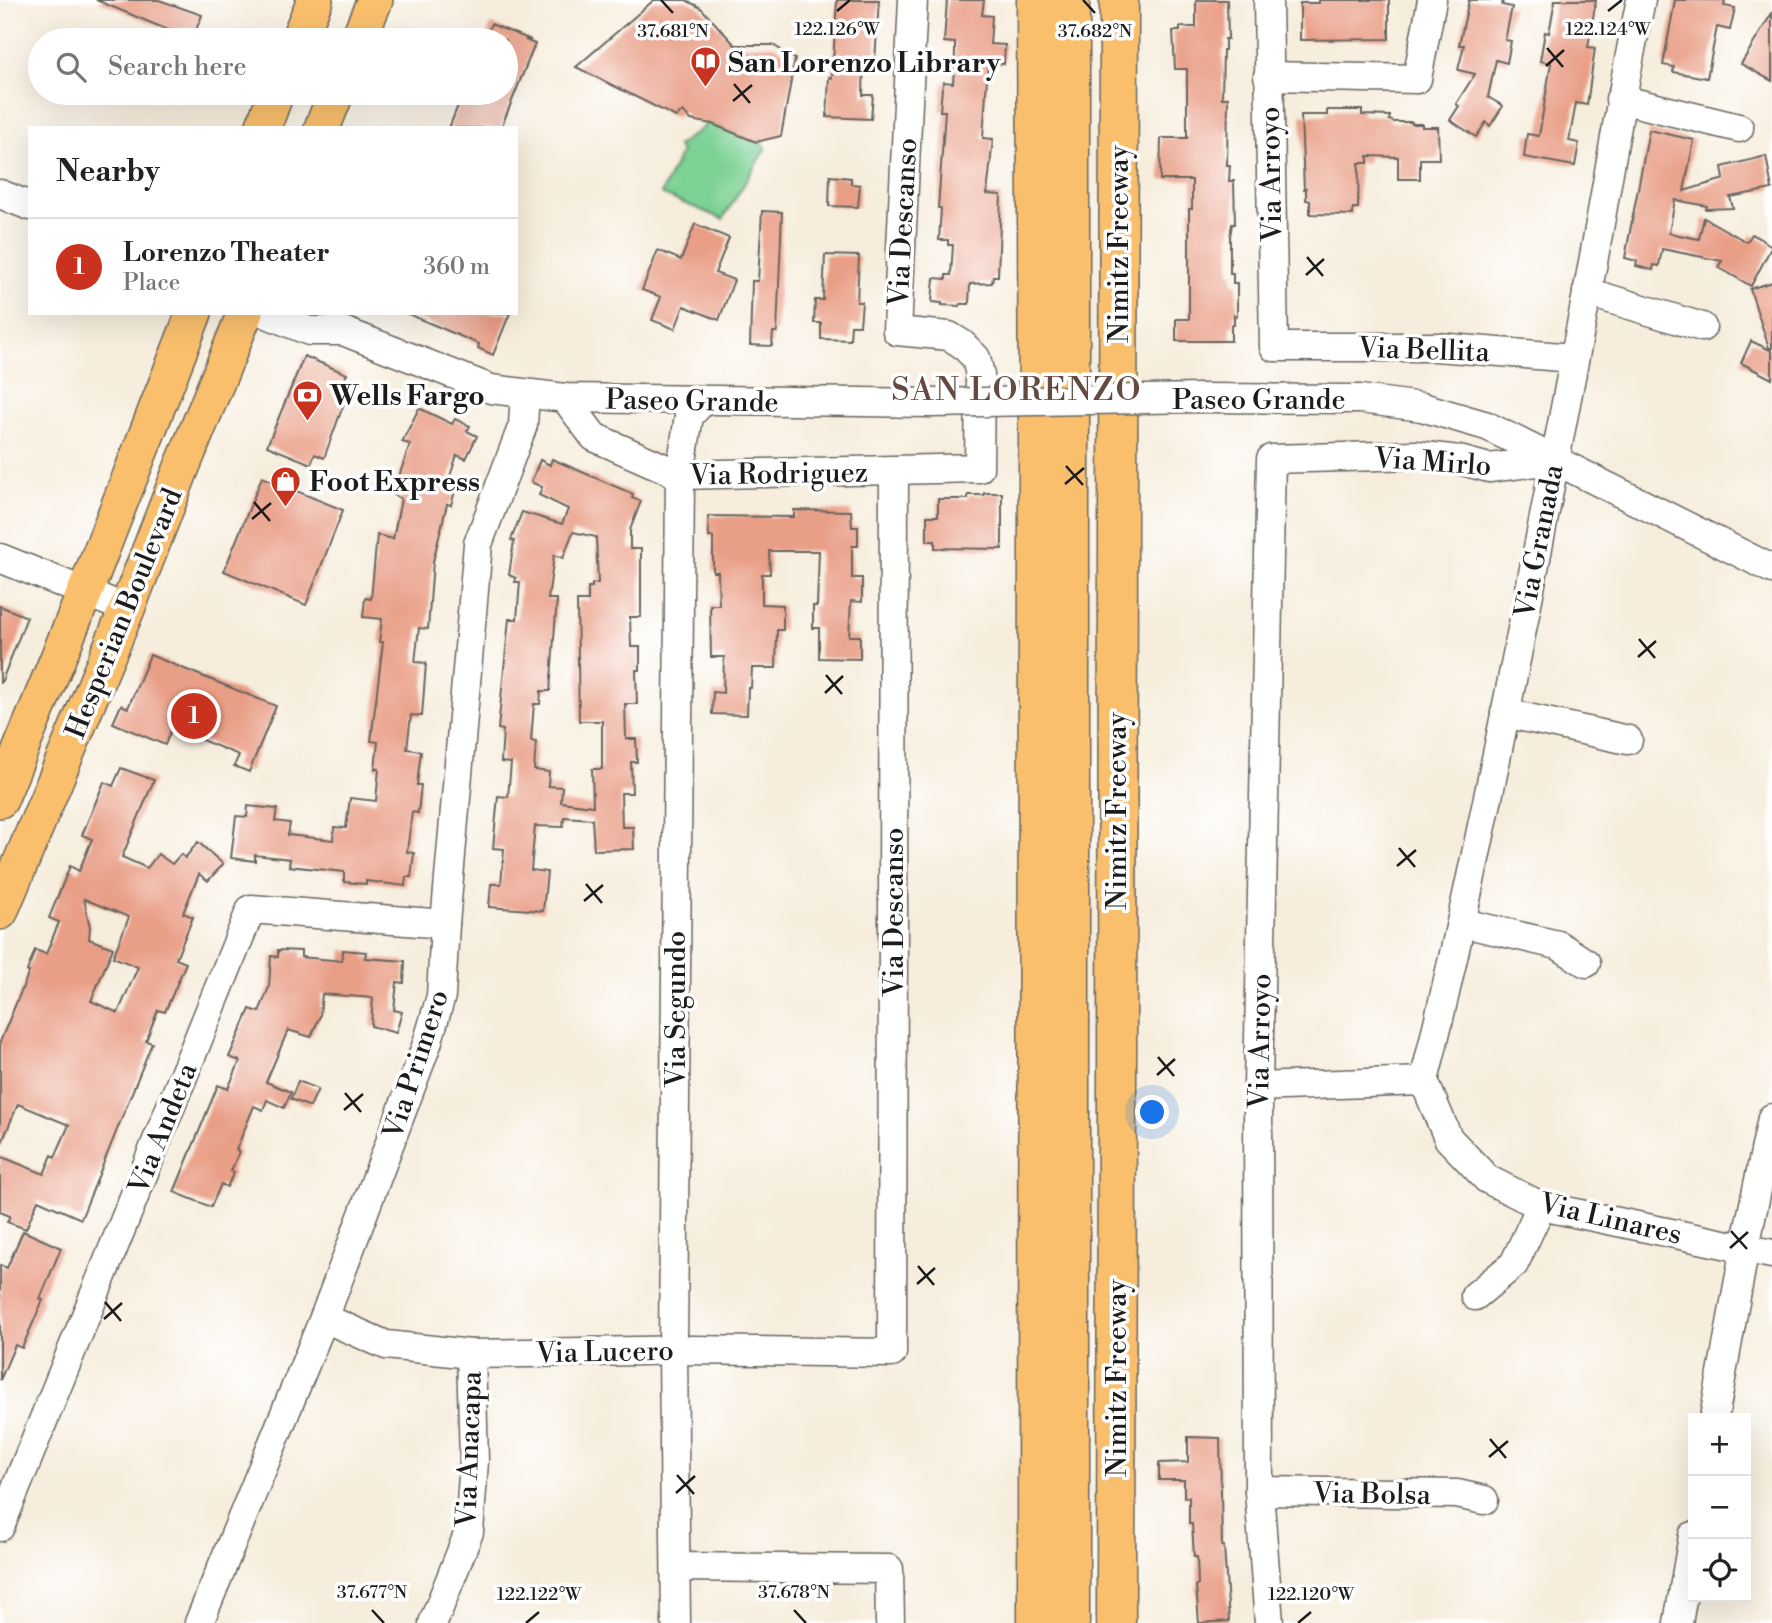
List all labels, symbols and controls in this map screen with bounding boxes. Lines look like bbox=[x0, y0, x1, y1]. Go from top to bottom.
text: 122.126°W bbox=[794, 18, 880, 41]
text: 122.124°W bbox=[1565, 18, 1651, 41]
text: 37.681°N bbox=[637, 20, 709, 43]
text: 37.682°N bbox=[1058, 20, 1133, 43]
search box bbox=[28, 28, 518, 105]
library icon: San Lorenzo Library bbox=[688, 45, 722, 89]
place label: San Lorenzo Library bbox=[728, 46, 1002, 81]
icon: search bbox=[52, 48, 90, 86]
text: Search here bbox=[108, 51, 247, 83]
street label: Via Arroyo bbox=[1253, 106, 1290, 243]
street label: Via Descanso bbox=[882, 137, 925, 308]
street label: Nimitz Freeway bbox=[1102, 145, 1137, 343]
text: Nearby bbox=[56, 153, 160, 191]
text: Lorenzo Theater bbox=[123, 237, 330, 269]
text: 1 bbox=[73, 253, 85, 281]
text: 360 m bbox=[423, 253, 490, 281]
text: Place bbox=[123, 269, 180, 297]
street label: Via Bellita bbox=[1357, 331, 1491, 370]
district label: SAN LORENZO bbox=[891, 370, 1143, 410]
bank icon: Wells Fargo bbox=[290, 378, 324, 422]
place label: Wells Fargo bbox=[329, 379, 485, 414]
street label: Paseo Grande bbox=[605, 382, 779, 421]
street label: Paseo Grande bbox=[1172, 383, 1346, 418]
street label: Via Mirlo bbox=[1372, 441, 1493, 484]
street label: Via Rodriguez bbox=[689, 455, 868, 494]
street label: Via Granada bbox=[1507, 461, 1572, 622]
shop icon: Foot Express bbox=[269, 464, 303, 508]
place label: Foot Express bbox=[309, 465, 480, 500]
street label: Hesperian Boulevard bbox=[58, 483, 191, 744]
pin: 1 bbox=[171, 690, 217, 742]
street label: Nimitz Freeway bbox=[1100, 712, 1135, 910]
street label: Via Descanso bbox=[877, 828, 912, 997]
street label: Via Segundo bbox=[659, 931, 694, 1088]
street label: Via Arroyo bbox=[1242, 973, 1279, 1110]
street label: Via Primero bbox=[376, 985, 457, 1144]
street label: Via Andeta bbox=[121, 1057, 206, 1200]
your location bbox=[1135, 1095, 1169, 1129]
street label: Via Linares bbox=[1535, 1186, 1685, 1253]
street label: Nimitz Freeway bbox=[1100, 1279, 1135, 1477]
street label: Via Lucero bbox=[535, 1334, 674, 1371]
street label: Via Anacapa bbox=[449, 1369, 490, 1529]
map controls bbox=[1688, 1413, 1751, 1602]
button: + bbox=[1688, 1413, 1751, 1476]
street label: Via Bolsa bbox=[1312, 1476, 1432, 1513]
button: − bbox=[1688, 1476, 1751, 1539]
button: locate bbox=[1688, 1539, 1751, 1602]
text: 37.677°N bbox=[337, 1581, 408, 1604]
text: 37.678°N bbox=[758, 1581, 831, 1604]
text: 122.122°W bbox=[497, 1583, 582, 1606]
text: 122.120°W bbox=[1268, 1583, 1355, 1606]

